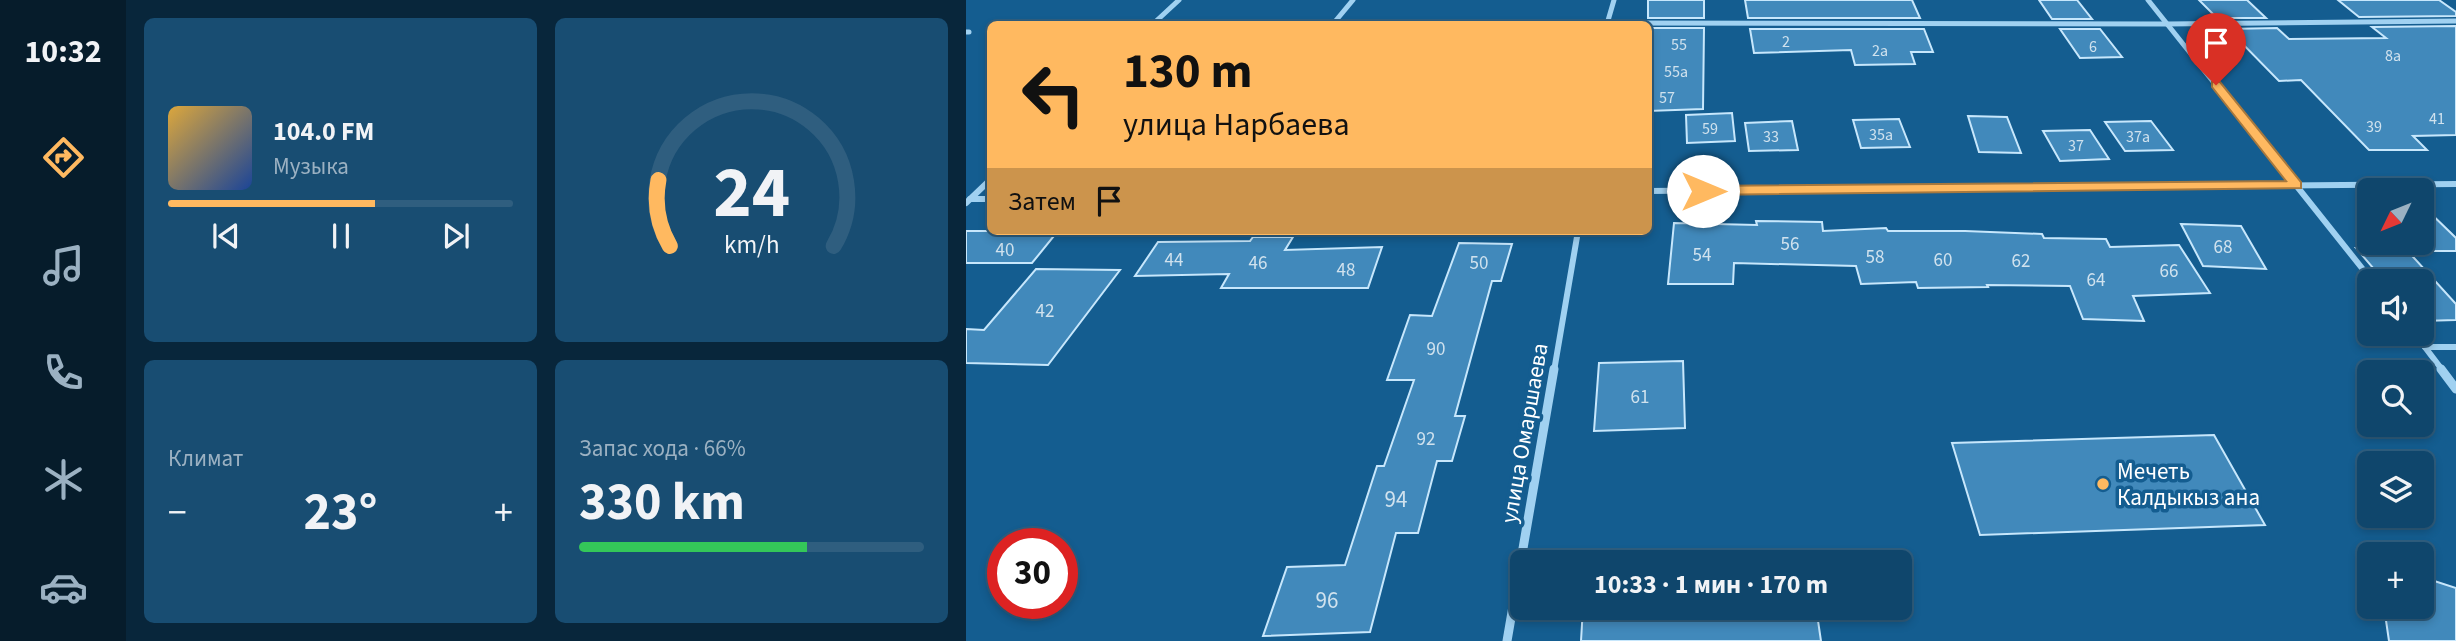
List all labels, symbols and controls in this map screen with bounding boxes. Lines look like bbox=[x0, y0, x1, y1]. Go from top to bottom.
pin bbox=[2186, 13, 2246, 85]
icon: arrive bbox=[2197, 24, 2235, 62]
text: 10:32 bbox=[24, 29, 102, 75]
house number: 2 bbox=[1782, 31, 1790, 53]
house number: 55 bbox=[1671, 34, 1687, 56]
house number: 6 bbox=[2089, 36, 2097, 58]
text: 130 m bbox=[1123, 37, 1252, 107]
house number: 2а bbox=[1872, 40, 1888, 62]
house number: 8а bbox=[2385, 45, 2401, 67]
icon: left bbox=[1008, 49, 1099, 140]
house number: 55а bbox=[1664, 61, 1688, 83]
house number: 57 bbox=[1659, 87, 1675, 109]
text: улица Нарбаева bbox=[1123, 102, 1350, 148]
house number: 41 bbox=[2429, 108, 2445, 130]
text: 104.0 FM bbox=[273, 113, 374, 150]
house number: 39 bbox=[2366, 116, 2382, 138]
house number: 59 bbox=[1702, 118, 1718, 140]
house number: 35а bbox=[1869, 124, 1893, 146]
house number: 33 bbox=[1763, 126, 1779, 148]
house number: 37а bbox=[2126, 126, 2150, 148]
icon: directions bbox=[39, 133, 88, 182]
house number: 37 bbox=[2068, 135, 2084, 157]
text: 24 bbox=[713, 142, 790, 246]
text: Музыка bbox=[273, 150, 349, 183]
position arrow bbox=[1666, 154, 1740, 228]
north arrow bbox=[2357, 178, 2434, 256]
map controls bbox=[2357, 178, 2434, 619]
icon: arrive bbox=[1090, 182, 1128, 220]
text: Затем bbox=[1008, 183, 1076, 220]
icon: previous bbox=[207, 217, 245, 255]
icon: pause bbox=[322, 217, 360, 255]
icon: next bbox=[437, 217, 475, 255]
text: km/h bbox=[724, 227, 779, 263]
house number: 56 bbox=[1781, 231, 1799, 258]
house number: 68 bbox=[2214, 234, 2232, 261]
house number: 40 bbox=[996, 237, 1014, 264]
icon: music bbox=[39, 241, 88, 290]
house number: 54 bbox=[1693, 242, 1711, 269]
house number: 58 bbox=[1866, 244, 1884, 271]
house number: 44 bbox=[1165, 247, 1183, 274]
house number: 60 bbox=[1934, 247, 1952, 274]
house number: 62 bbox=[2012, 248, 2030, 275]
house number: 46 bbox=[1249, 250, 1267, 277]
house number: 50 bbox=[1470, 250, 1488, 277]
house number: 48 bbox=[1337, 257, 1355, 284]
house number: 66 bbox=[2160, 258, 2178, 285]
house number: 64 bbox=[2087, 267, 2105, 294]
button: sound bbox=[2357, 269, 2434, 346]
house number: 42 bbox=[1036, 298, 1054, 325]
house number: 90 bbox=[1427, 336, 1445, 363]
street label: улица Омаршаева bbox=[1492, 340, 1557, 526]
icon: phone bbox=[39, 348, 88, 397]
button: search bbox=[2357, 360, 2434, 437]
house number: 61 bbox=[1631, 384, 1649, 411]
house number: 92 bbox=[1417, 426, 1435, 453]
text: Запас хода · 66% bbox=[579, 432, 746, 465]
text: Климат bbox=[168, 442, 243, 475]
button: layers bbox=[2357, 451, 2434, 528]
icon: climate bbox=[39, 455, 88, 504]
place label: Мечеть Калдыкыз ана bbox=[2117, 455, 2260, 514]
text: 330 km bbox=[579, 466, 745, 540]
text: 23° bbox=[304, 476, 377, 550]
marker: Мечеть Калдыкыз ана bbox=[2095, 476, 2111, 492]
house number: 94 bbox=[1385, 483, 1407, 516]
text: − bbox=[168, 486, 187, 540]
text: + bbox=[494, 486, 513, 540]
speed limit sign: 30 bbox=[987, 528, 1078, 619]
button: + bbox=[2357, 542, 2434, 619]
icon: car bbox=[39, 563, 88, 612]
text: 10:33 · 1 мин · 170 m bbox=[1594, 566, 1828, 603]
house number: 96 bbox=[1316, 584, 1338, 617]

